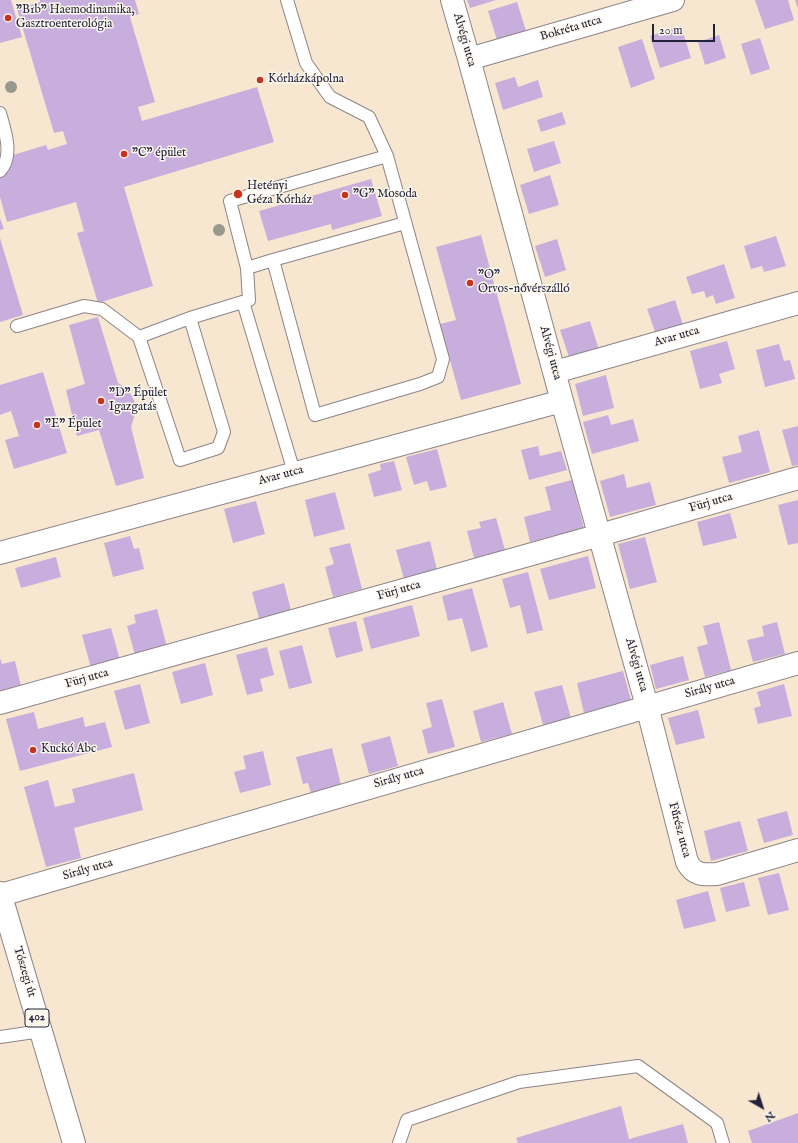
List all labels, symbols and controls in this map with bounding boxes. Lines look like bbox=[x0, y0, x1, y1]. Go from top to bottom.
place label: "B1b" Haemodinamika, Gasztroenterológia bbox=[16, 4, 135, 32]
street label: Alvégi utca bbox=[449, 12, 479, 68]
marker: "B1b" Haemodinamika, Gasztroenterológia bbox=[3, 13, 13, 23]
street label: Bokréta utca bbox=[539, 13, 603, 45]
scale bar bbox=[654, 16, 717, 42]
text: 20 m bbox=[659, 23, 682, 38]
place label: Kórházkápolna bbox=[268, 73, 344, 87]
marker: Kórházkápolna bbox=[255, 75, 265, 85]
place label: "C" épület bbox=[132, 147, 186, 161]
marker: "C" épület bbox=[119, 149, 129, 159]
place label: Hetényi Géza Kórház bbox=[247, 180, 312, 208]
marker: Hetényi Géza Kórház bbox=[232, 188, 244, 200]
place label: "G" Mosoda bbox=[353, 188, 417, 202]
marker: "G" Mosoda bbox=[340, 190, 350, 200]
place label: "O" Orvos-nővérszálló bbox=[478, 269, 570, 297]
marker: "O" Orvos-nővérszálló bbox=[465, 278, 475, 288]
street label: Avar utca bbox=[653, 324, 701, 350]
street label: Alvégi utca bbox=[536, 325, 564, 381]
place label: "D" Épület Igazgatás bbox=[109, 387, 167, 415]
marker: "D" Épület Igazgatás bbox=[96, 396, 106, 406]
place label: "E" Épület bbox=[45, 418, 102, 432]
marker: "E" Épület bbox=[32, 420, 42, 430]
street label: Avar utca bbox=[257, 463, 305, 489]
street label: Fürj utca bbox=[688, 490, 734, 516]
street label: Fürj utca bbox=[376, 578, 422, 604]
street label: Alvégi utca bbox=[621, 637, 651, 693]
street label: Fürj utca bbox=[64, 666, 110, 692]
street label: Sirály utca bbox=[683, 674, 737, 702]
place label: Kuckó Abc bbox=[41, 743, 96, 757]
marker: Kuckó Abc bbox=[28, 745, 38, 755]
street label: Sirály utca bbox=[372, 764, 426, 792]
street label: Fűrész utca bbox=[665, 801, 693, 859]
street label: Sirály utca bbox=[61, 856, 115, 884]
street label: Tószegi út bbox=[9, 945, 39, 999]
road number: 402 bbox=[25, 1009, 49, 1027]
north arrow bbox=[742, 1087, 782, 1127]
text: N bbox=[761, 1108, 778, 1125]

